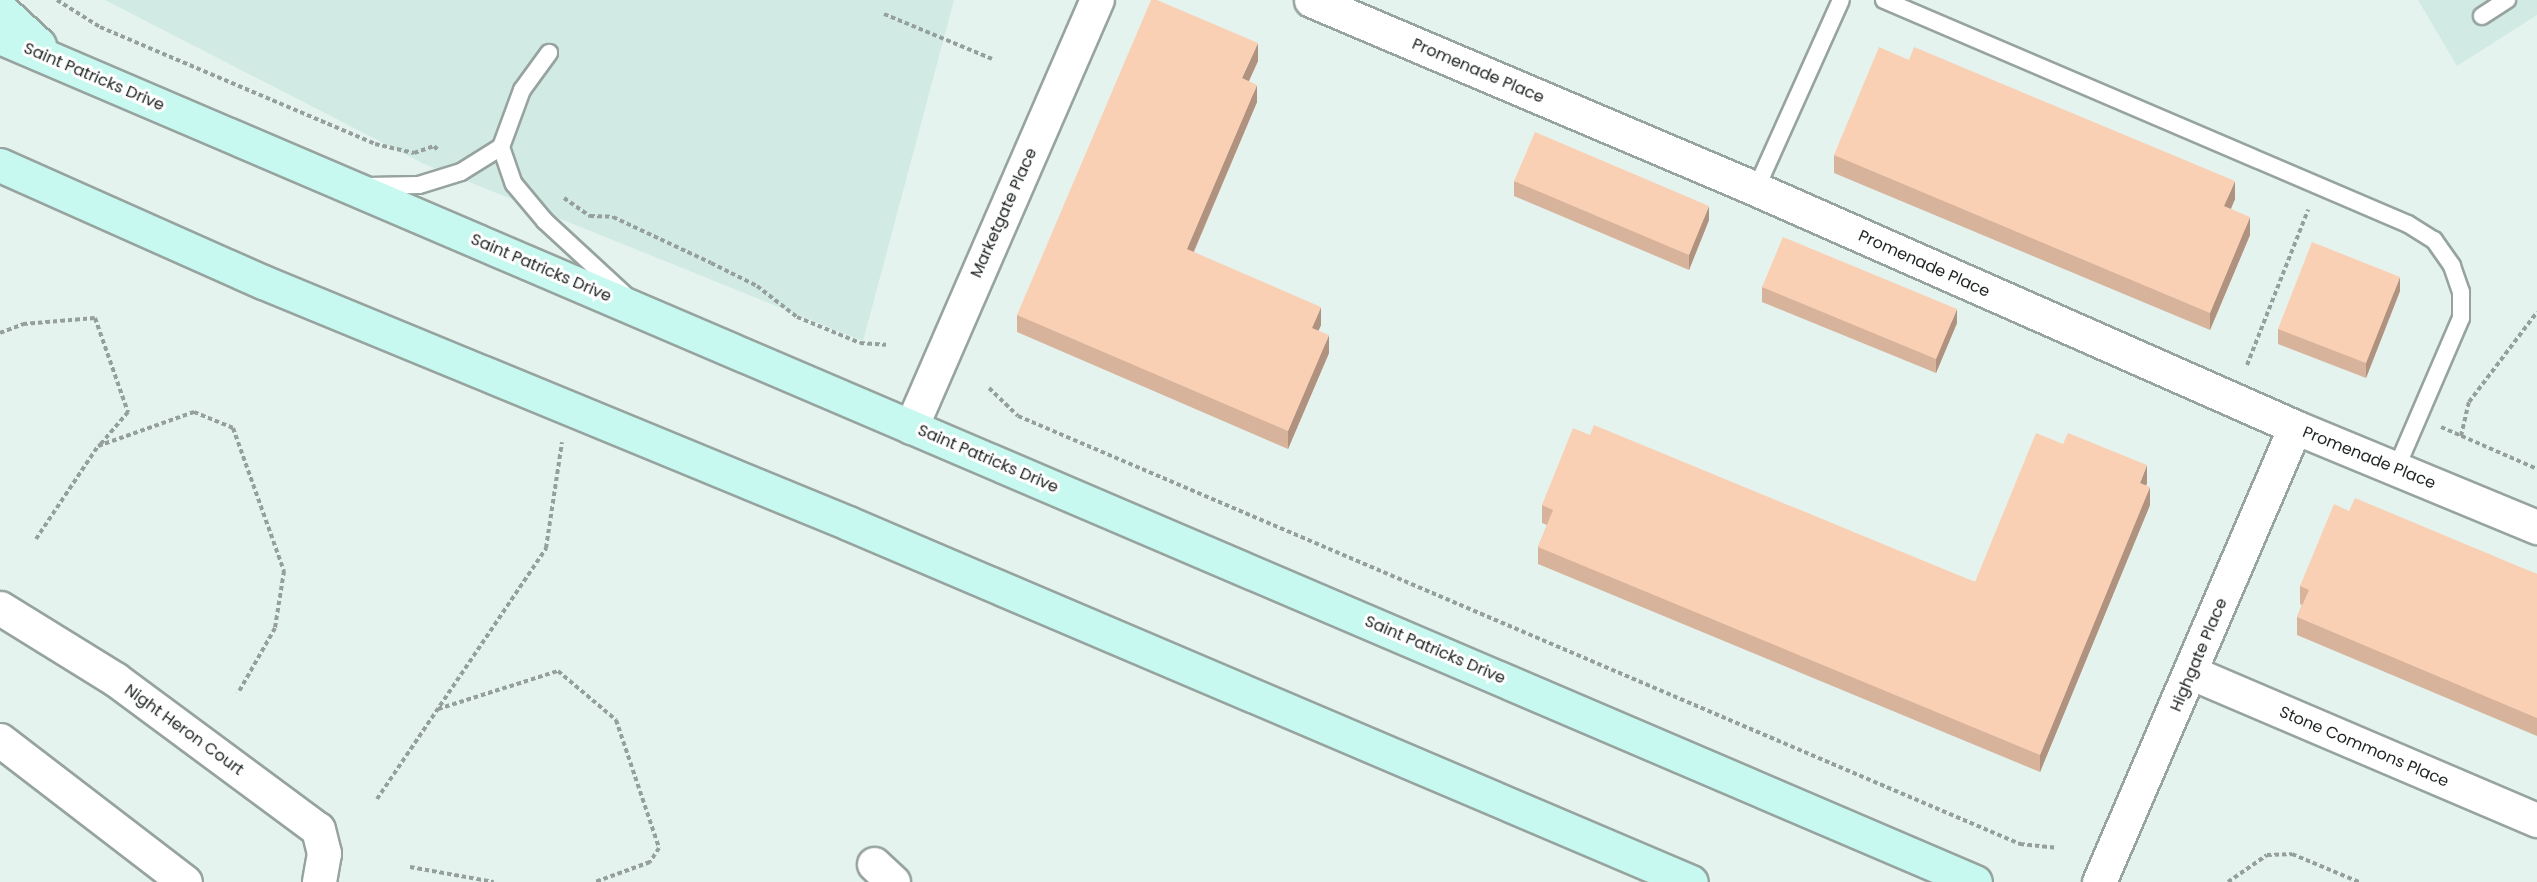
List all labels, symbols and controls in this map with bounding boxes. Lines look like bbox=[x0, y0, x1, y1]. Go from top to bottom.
street label: Promenade Place bbox=[1409, 35, 1547, 107]
street label: Saint Patricks Drive bbox=[21, 39, 167, 115]
street label: Marketgate Place bbox=[967, 145, 1041, 281]
street label: Promenade Place bbox=[1855, 226, 1993, 302]
street label: Saint Patricks Drive bbox=[468, 230, 614, 306]
street label: Saint Patricks Drive bbox=[915, 421, 1061, 497]
street label: Promenade Place bbox=[2300, 423, 2438, 493]
street label: Highgate Place bbox=[2166, 595, 2232, 715]
street label: Saint Patricks Drive bbox=[1362, 612, 1508, 688]
street label: Night Heron Court bbox=[121, 680, 247, 780]
street label: Stone Commons Place bbox=[2276, 703, 2452, 791]

